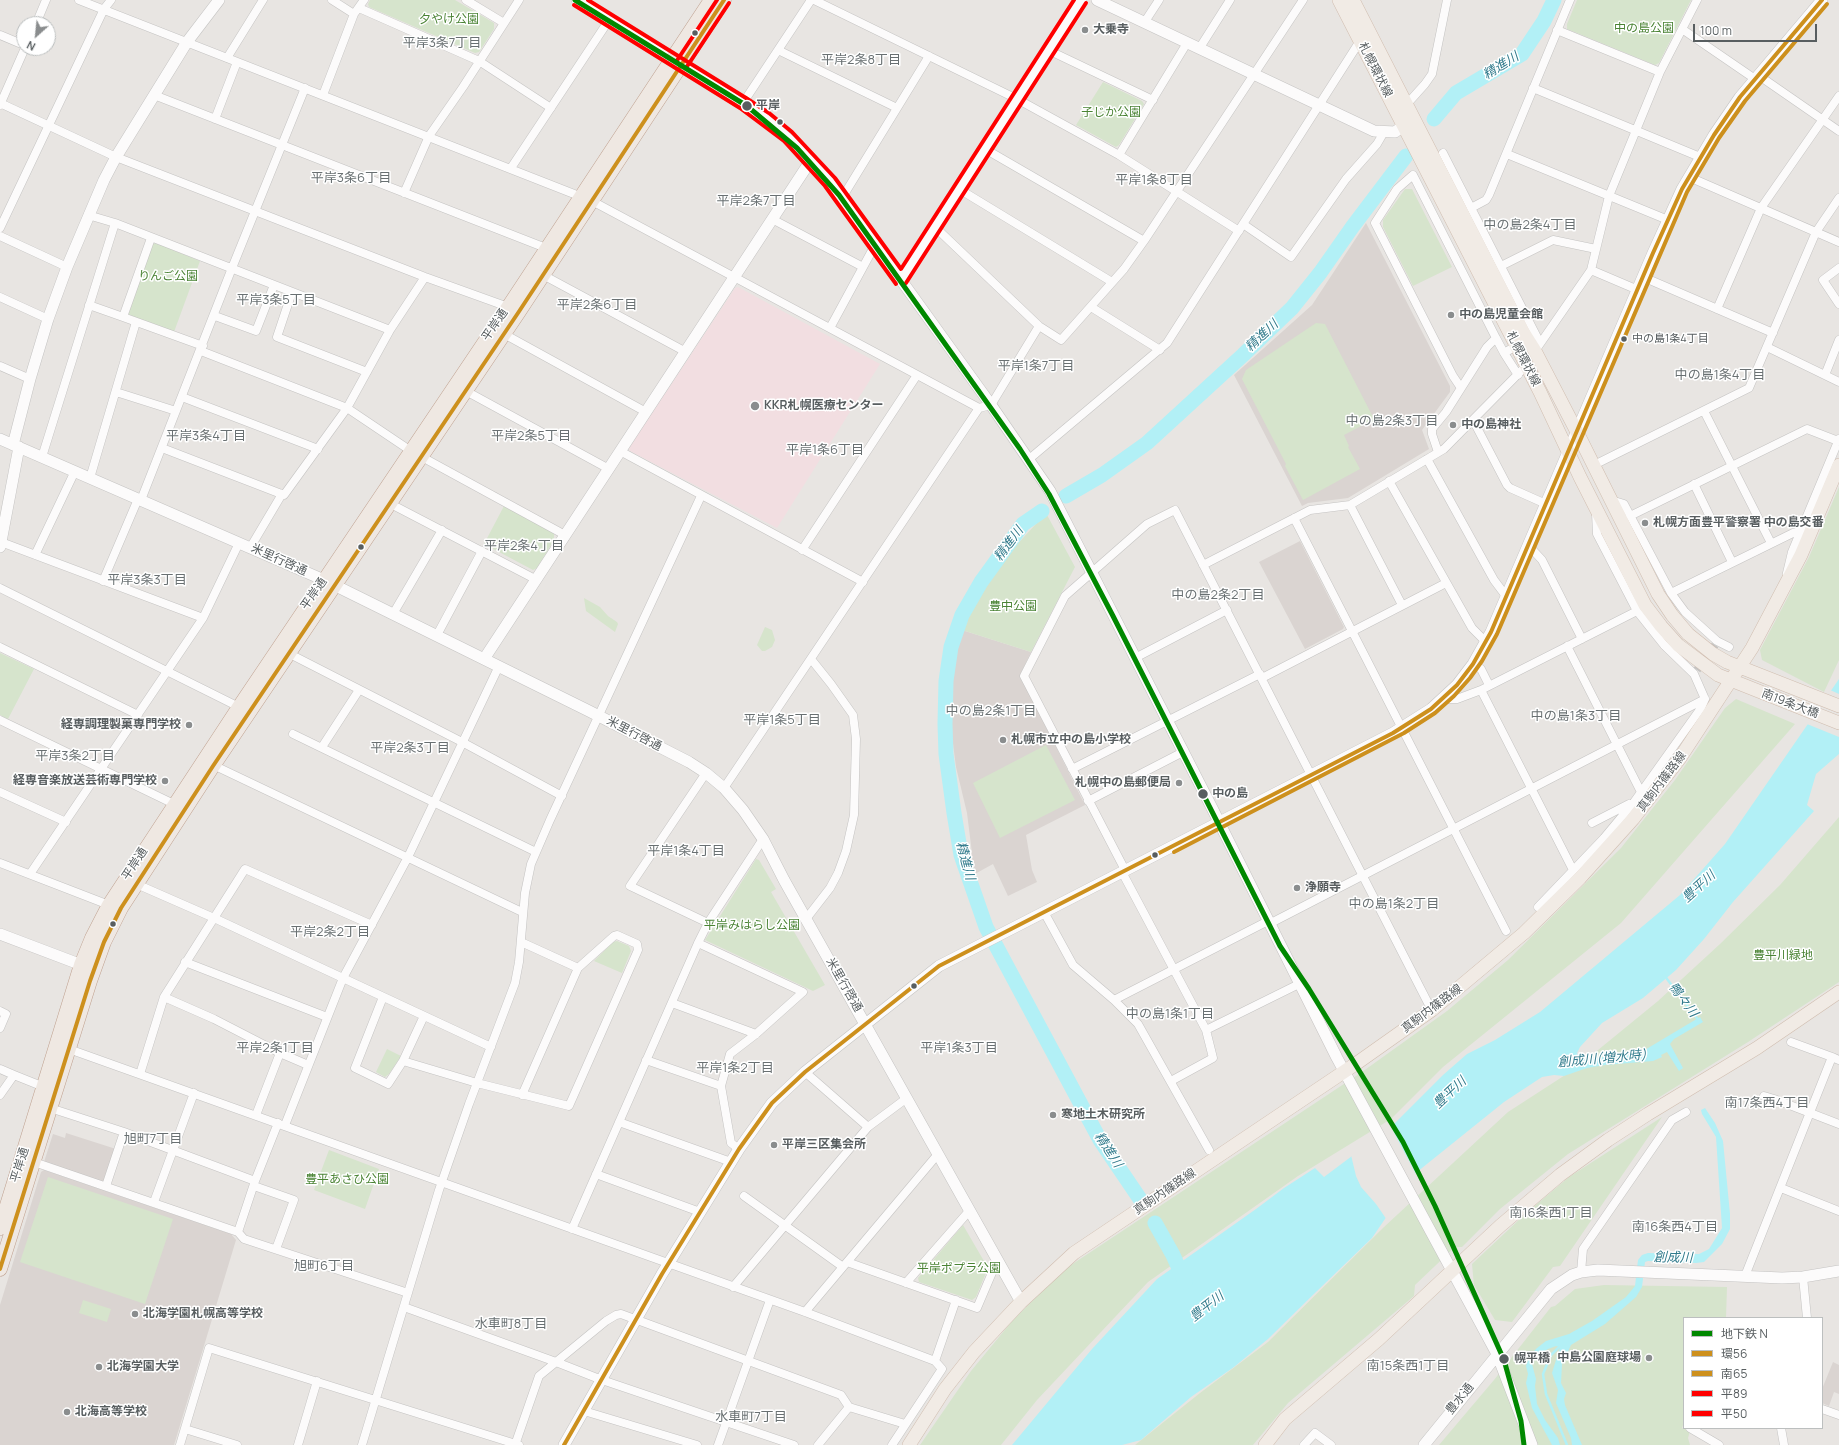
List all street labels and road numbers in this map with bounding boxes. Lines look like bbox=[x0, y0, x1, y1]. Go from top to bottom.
street label: 札幌環状線 bbox=[1355, 40, 1395, 100]
street label: 平岸通 bbox=[479, 306, 511, 344]
street label: 札幌環状線 bbox=[1503, 329, 1543, 389]
street label: 米里行啓通 bbox=[249, 541, 309, 579]
street label: 平岸通 bbox=[298, 575, 330, 613]
street label: 南19条大橋 bbox=[1759, 687, 1821, 721]
street label: 米里行啓通 bbox=[604, 714, 664, 754]
street label: 真駒内篠路線 bbox=[1635, 749, 1689, 815]
street label: 平岸通 bbox=[119, 845, 151, 883]
street label: 米里行啓通 bbox=[823, 955, 865, 1015]
street label: 真駒内篠路線 bbox=[1399, 982, 1465, 1036]
street label: 平岸通 bbox=[8, 1146, 32, 1184]
street label: 真駒内篠路線 bbox=[1131, 1166, 1199, 1218]
street label: 豊水通 bbox=[1443, 1380, 1477, 1418]

